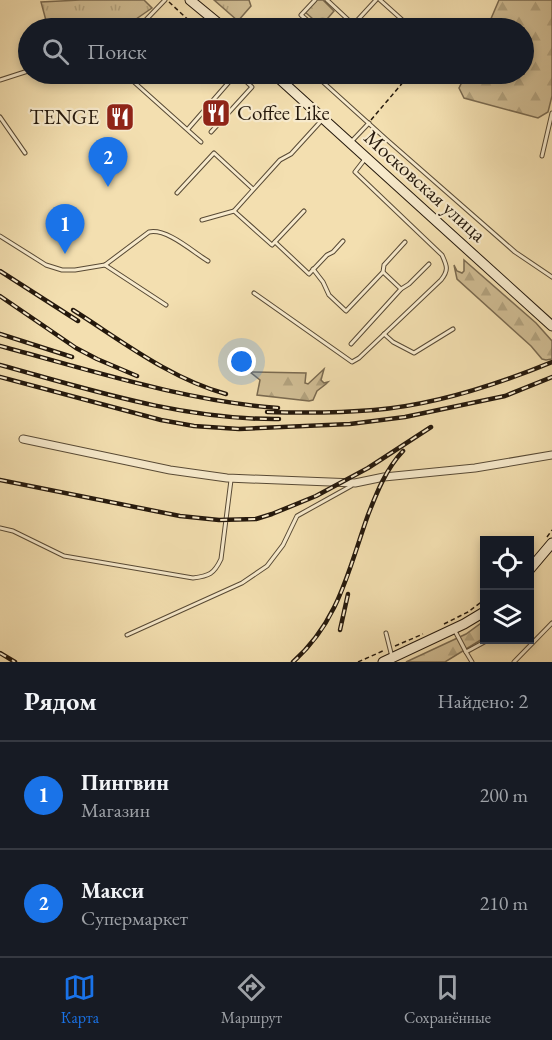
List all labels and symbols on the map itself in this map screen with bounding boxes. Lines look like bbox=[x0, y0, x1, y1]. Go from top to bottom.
restaurant icon: Coffee Like bbox=[200, 97, 232, 129]
place label: Coffee Like bbox=[237, 99, 330, 126]
restaurant icon: TENGE bbox=[104, 101, 136, 133]
place label: TENGE bbox=[29, 103, 99, 130]
street label: Московская улица bbox=[359, 124, 492, 248]
pin: 2 bbox=[88, 138, 128, 187]
pin: 1 bbox=[46, 204, 84, 254]
your location bbox=[227, 347, 256, 376]

